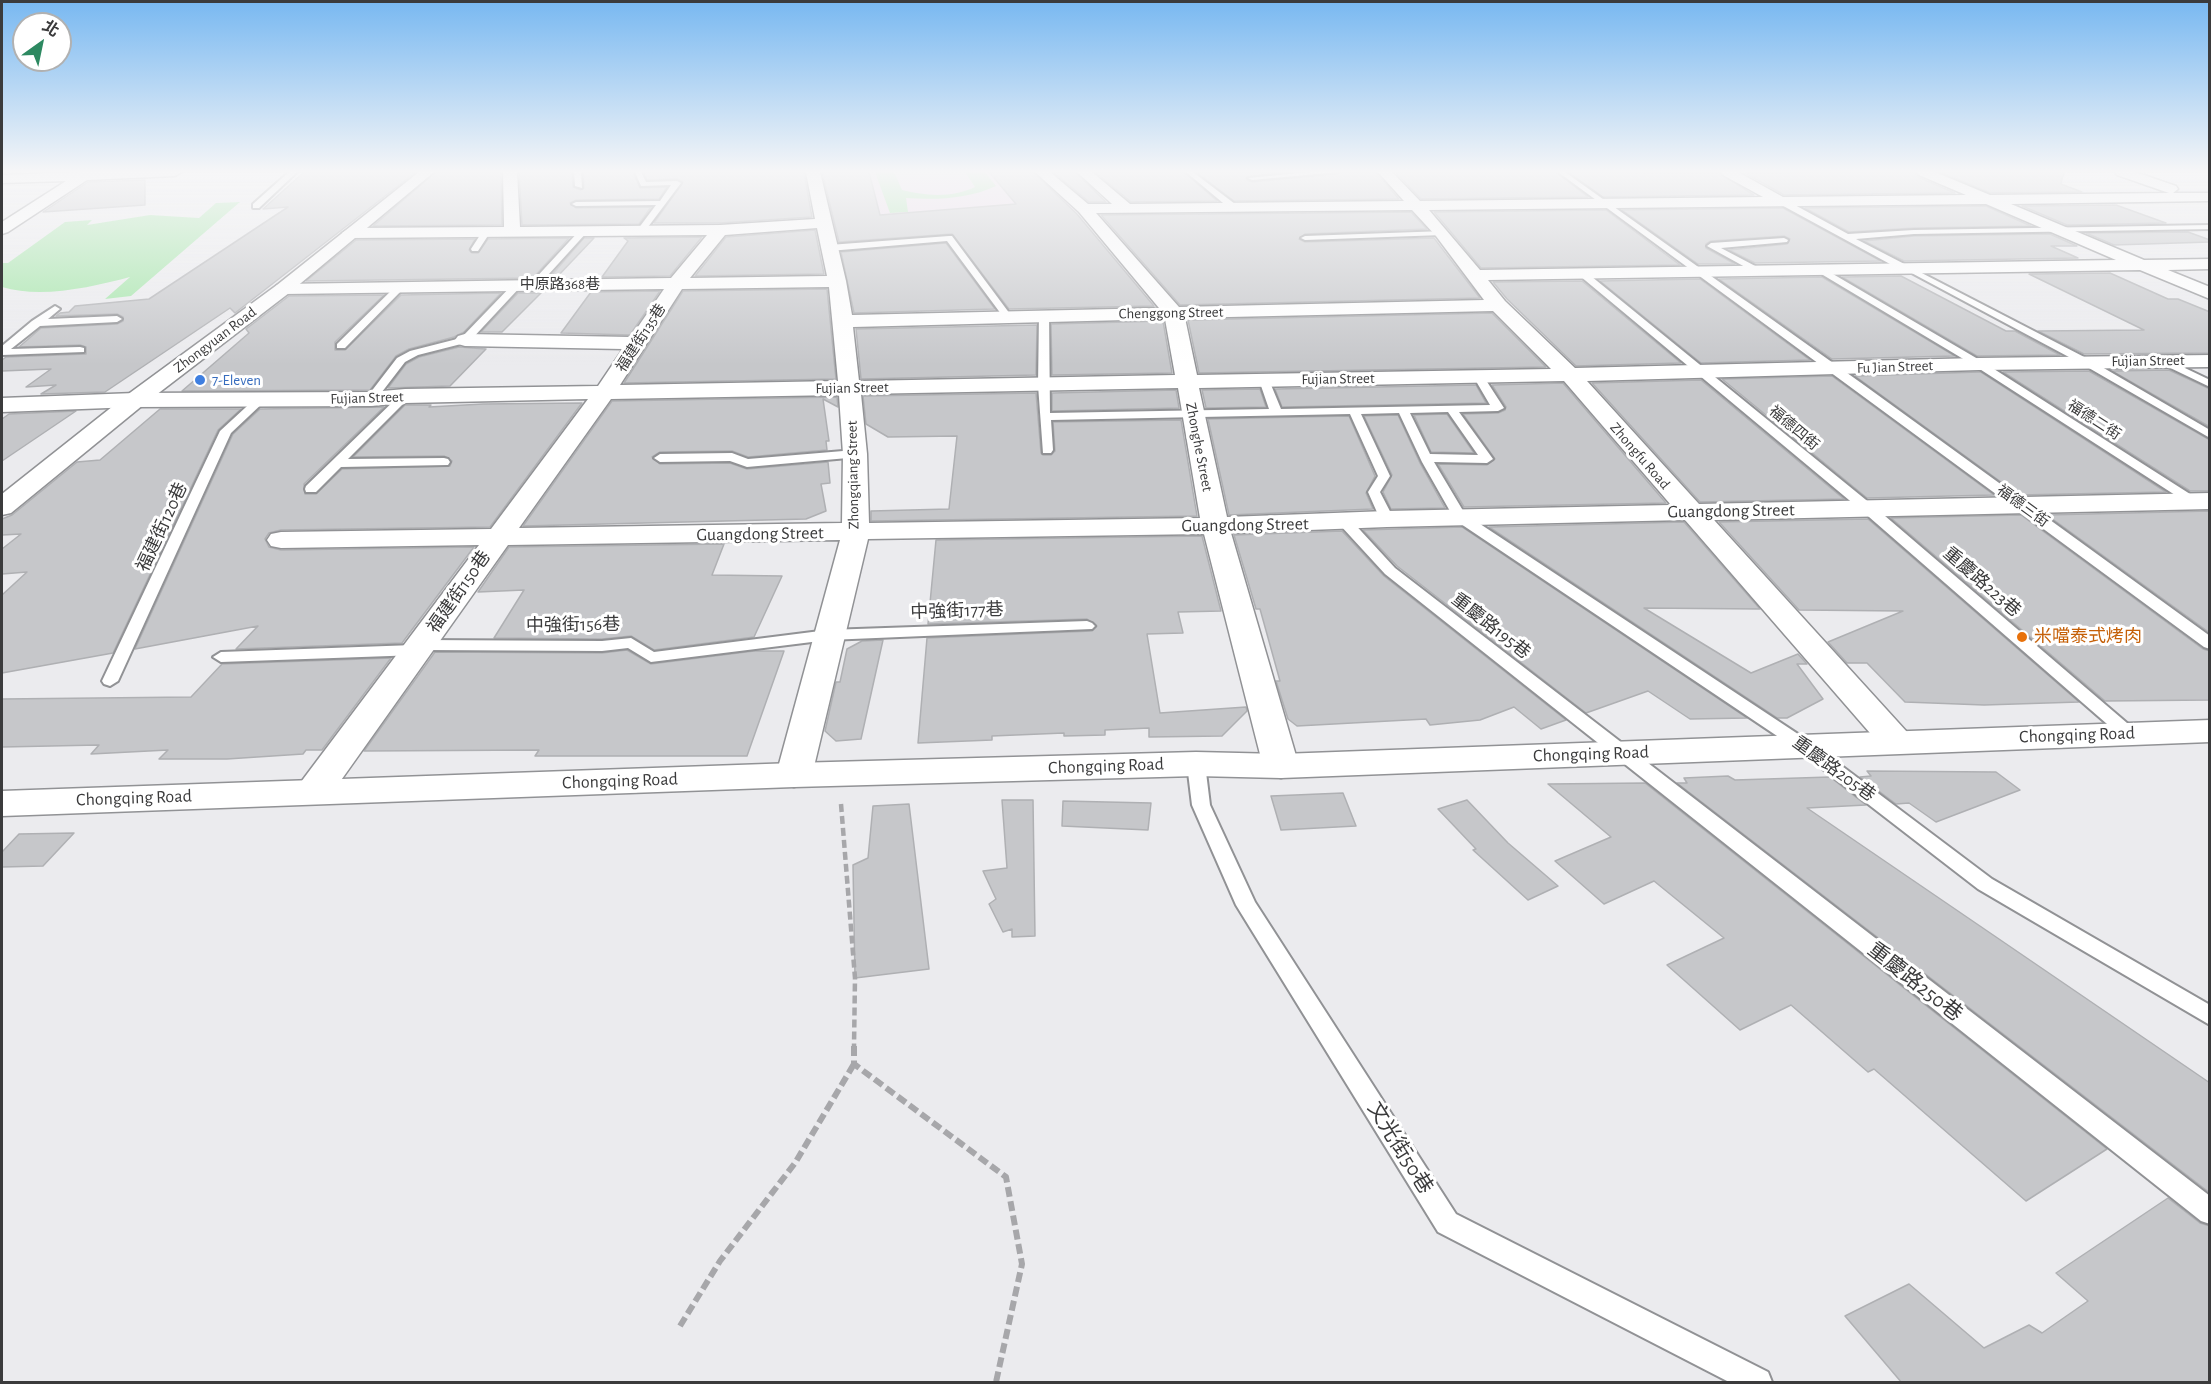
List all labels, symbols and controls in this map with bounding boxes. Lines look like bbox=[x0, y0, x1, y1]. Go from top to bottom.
north arrow bbox=[12, 12, 72, 72]
text: 北 bbox=[40, 18, 62, 40]
street label: 中原路368巷 bbox=[520, 275, 600, 293]
street label: 福建街135巷 bbox=[612, 301, 670, 375]
street label: Zhongyuan Road bbox=[170, 303, 260, 377]
street label: Chenggong Street bbox=[1118, 303, 1224, 323]
street label: Fujian Street bbox=[2111, 351, 2185, 371]
street label: Fu Jian Street bbox=[1856, 357, 1934, 377]
street label: Fujian Street bbox=[1301, 369, 1375, 389]
place label: 7-Eleven bbox=[212, 371, 261, 389]
marker: 7-Eleven bbox=[193, 373, 207, 387]
street label: Fujian Street bbox=[815, 378, 889, 398]
street label: Fujian Street bbox=[330, 388, 404, 408]
street label: 福德二街 bbox=[2064, 396, 2124, 444]
street label: Zhonghe Street bbox=[1182, 401, 1216, 493]
street label: 福德四街 bbox=[1765, 402, 1823, 454]
street label: Zhongfu Road bbox=[1606, 419, 1674, 493]
street label: Zhongqiang Street bbox=[843, 420, 863, 530]
street label: 福建街120巷 bbox=[132, 479, 192, 575]
street label: 福德三街 bbox=[1993, 481, 2053, 531]
street label: Guangdong Street bbox=[1667, 499, 1795, 523]
street label: Guangdong Street bbox=[1181, 513, 1309, 537]
street label: Guangdong Street bbox=[696, 522, 824, 546]
street label: 重慶路223巷 bbox=[1939, 542, 2025, 622]
street label: 福建街150巷 bbox=[423, 547, 495, 637]
street label: 重慶路195巷 bbox=[1447, 588, 1535, 664]
street label: 中強街177巷 bbox=[910, 599, 1004, 623]
street label: 中強街156巷 bbox=[526, 613, 620, 637]
place label: 米噹泰式烤肉 bbox=[2034, 626, 2142, 648]
marker: 米噹泰式烤肉 bbox=[2015, 630, 2029, 644]
street label: Chongqing Road bbox=[2019, 722, 2135, 748]
street label: 重慶路205巷 bbox=[1788, 732, 1880, 806]
street label: Chongqing Road bbox=[1533, 741, 1649, 767]
street label: Chongqing Road bbox=[1048, 753, 1164, 779]
street label: Chongqing Road bbox=[562, 768, 678, 794]
street label: Chongqing Road bbox=[76, 785, 192, 811]
street label: 重慶路250巷 bbox=[1863, 937, 1967, 1027]
street label: 文光街50巷 bbox=[1362, 1097, 1438, 1199]

